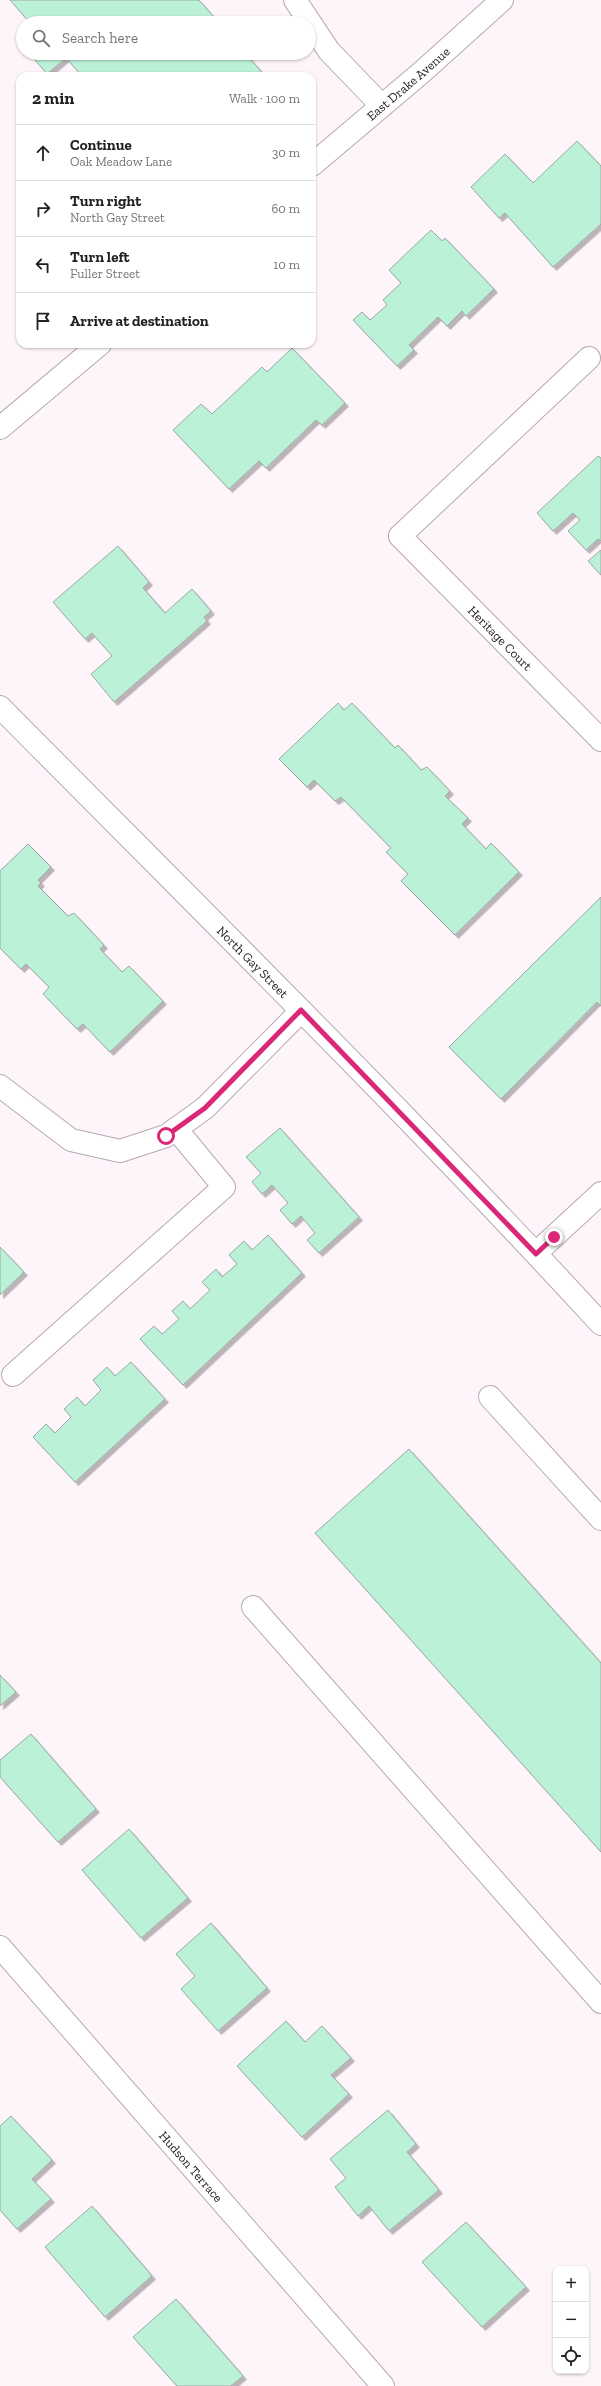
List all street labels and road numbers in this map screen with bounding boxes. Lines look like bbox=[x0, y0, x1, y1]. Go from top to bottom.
street label: East Drake Avenue bbox=[363, 43, 453, 123]
street label: Heritage Court bbox=[465, 602, 536, 673]
street label: North Gay Street bbox=[214, 923, 292, 1001]
street label: Hudson Terrace bbox=[156, 2128, 226, 2205]

